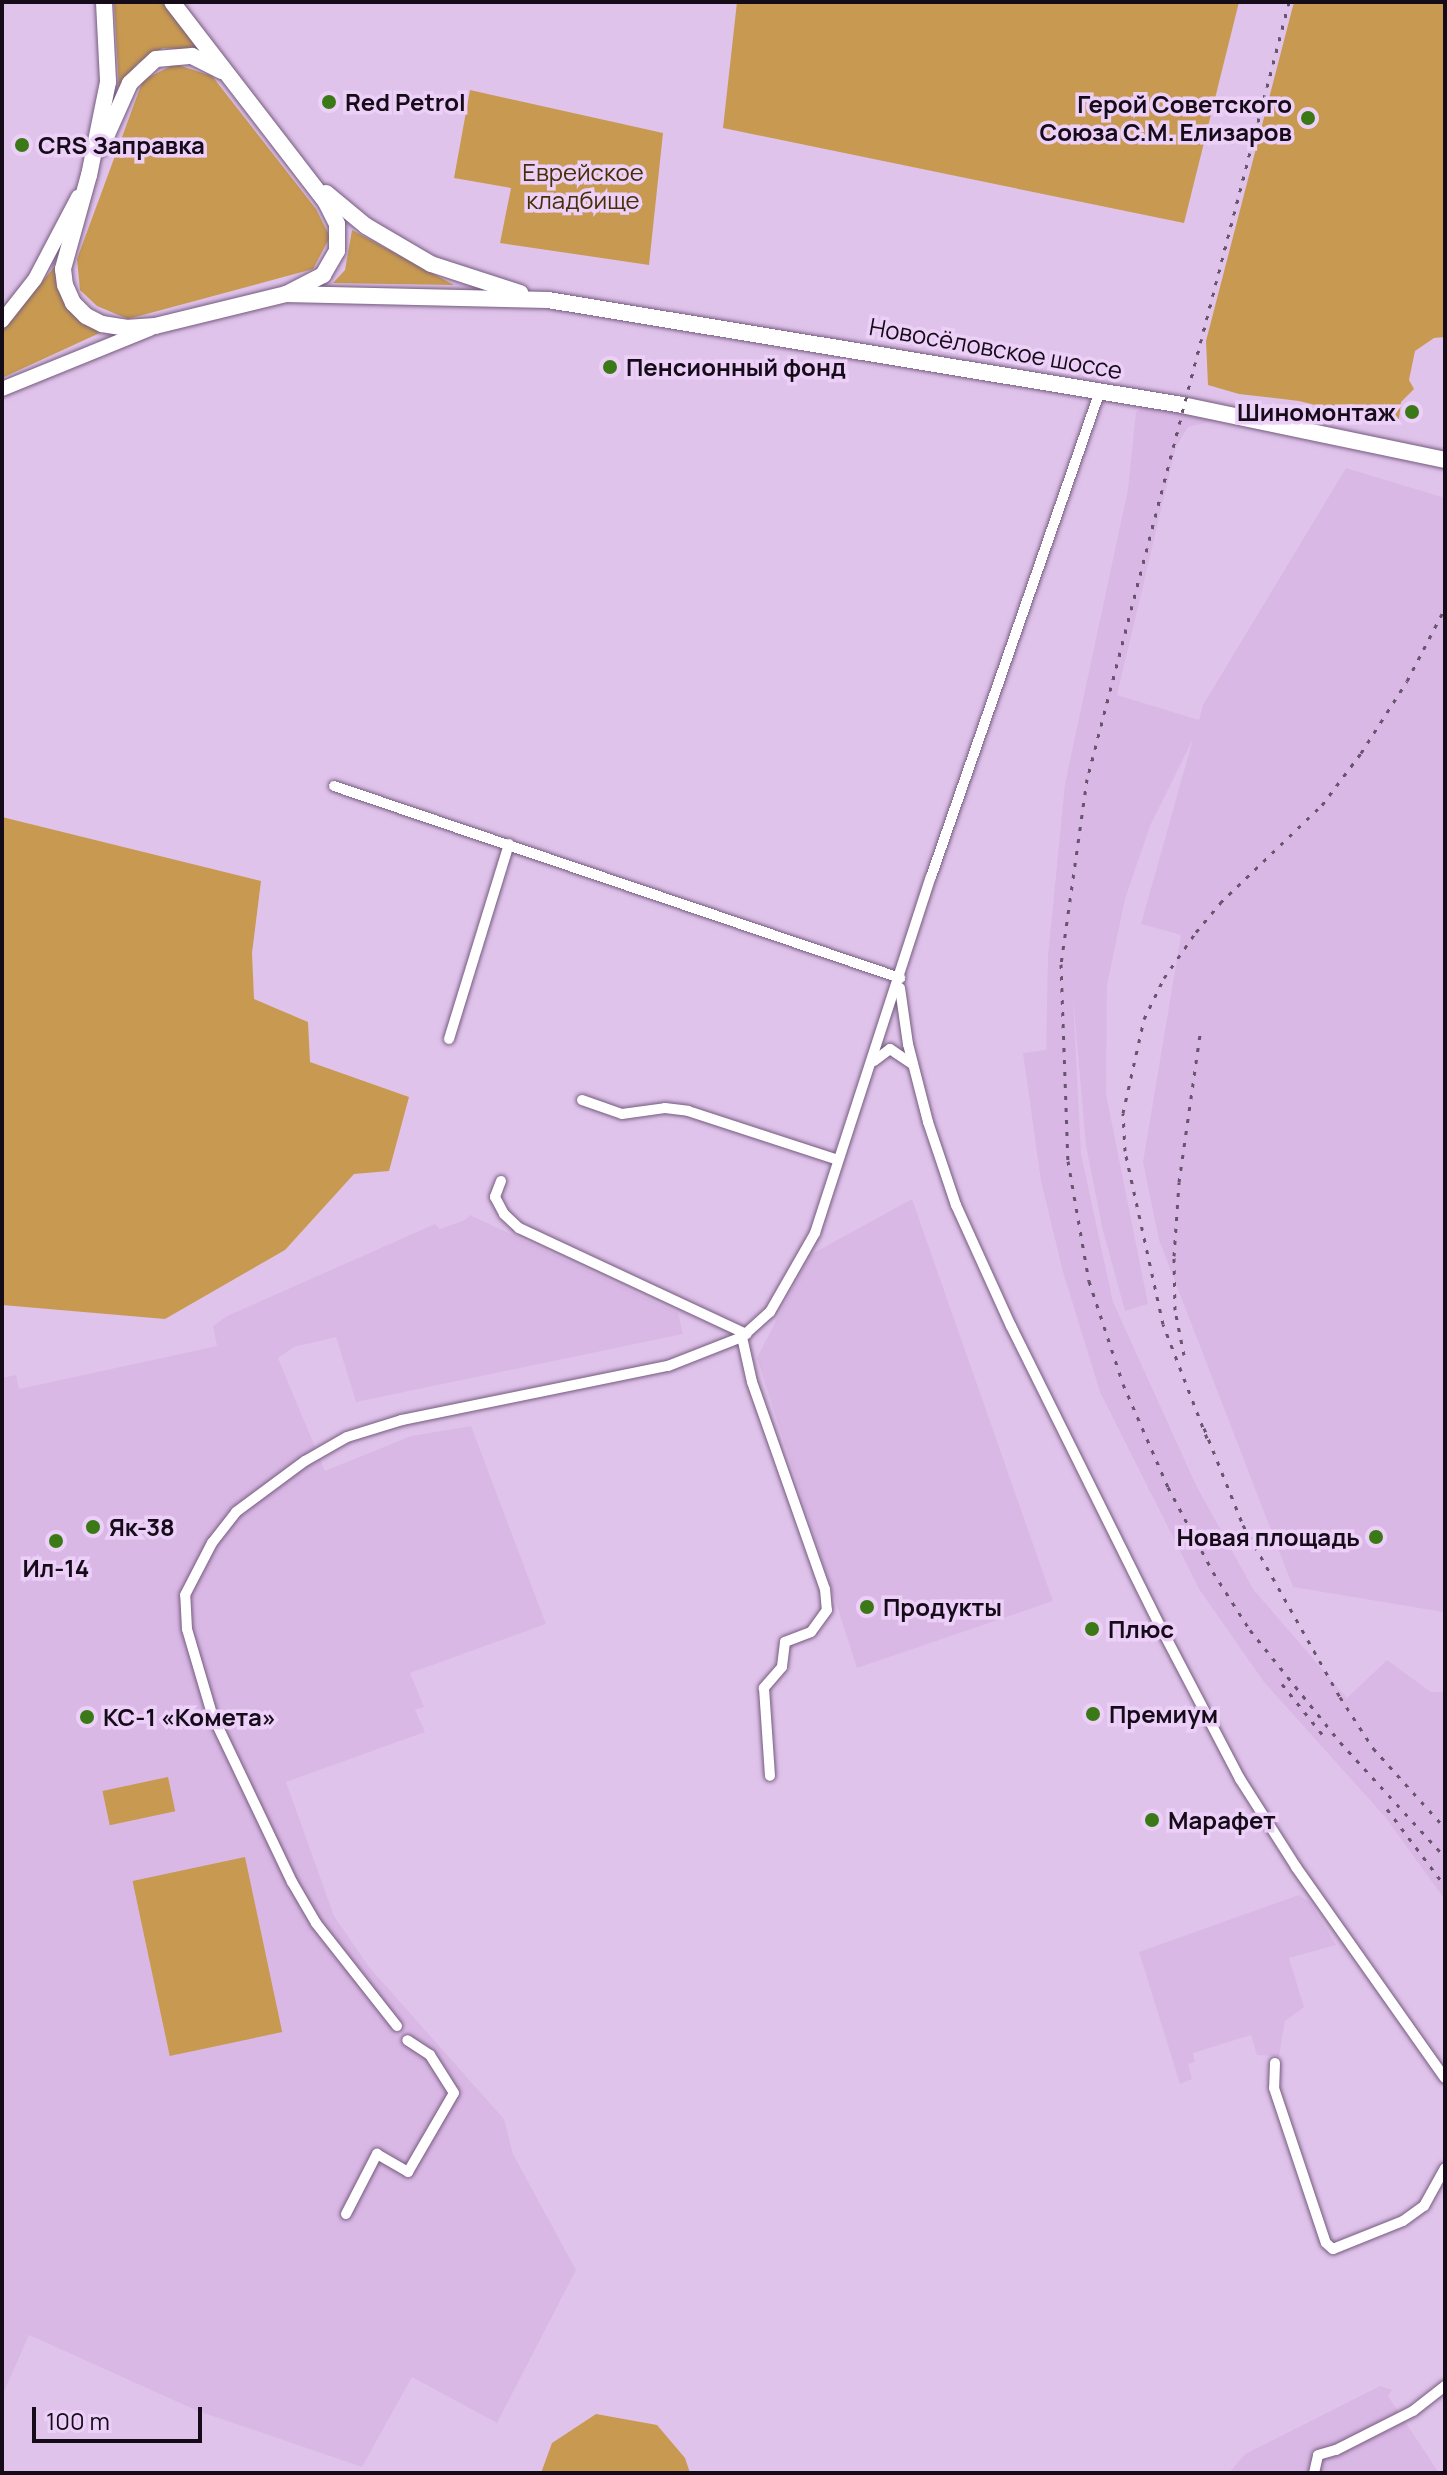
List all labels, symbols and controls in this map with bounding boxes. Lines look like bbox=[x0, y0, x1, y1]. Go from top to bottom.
place label: Red Petrol bbox=[345, 88, 466, 116]
place label: Герой Советского Союза С.М. Елизаров bbox=[1039, 90, 1292, 146]
marker: Red Petrol bbox=[320, 93, 338, 111]
marker: Герой Советского Союза С.М. Елизаров bbox=[1299, 109, 1317, 127]
place label: CRS Заправка bbox=[38, 131, 205, 159]
marker: CRS Заправка bbox=[13, 136, 31, 154]
park label: Еврейское кладбище bbox=[522, 158, 644, 214]
street label: Новосёловское шоссе bbox=[867, 312, 1125, 384]
place label: Пенсионный фонд bbox=[626, 353, 846, 381]
marker: Пенсионный фонд bbox=[601, 358, 619, 376]
place label: Шиномонтаж bbox=[1237, 398, 1396, 426]
marker: Шиномонтаж bbox=[1403, 403, 1421, 421]
place label: Як-38 bbox=[109, 1513, 175, 1541]
marker: Як-38 bbox=[84, 1518, 102, 1536]
place label: Новая площадь bbox=[1176, 1523, 1360, 1551]
marker: Новая площадь bbox=[1367, 1528, 1385, 1546]
marker: Ил-14 bbox=[47, 1532, 65, 1550]
place label: Ил-14 bbox=[23, 1554, 89, 1582]
place label: Продукты bbox=[883, 1593, 1002, 1621]
marker: Продукты bbox=[858, 1598, 876, 1616]
place label: Плюс bbox=[1108, 1615, 1174, 1643]
marker: Плюс bbox=[1083, 1620, 1101, 1638]
place label: Премиум bbox=[1109, 1700, 1218, 1728]
place label: КС-1 «Комета» bbox=[103, 1703, 276, 1731]
marker: Премиум bbox=[1084, 1705, 1102, 1723]
marker: КС-1 «Комета» bbox=[78, 1708, 96, 1726]
place label: Марафет bbox=[1168, 1806, 1276, 1834]
marker: Марафет bbox=[1143, 1811, 1161, 1829]
scale bar bbox=[36, 2391, 206, 2441]
text: 100 m bbox=[46, 2404, 110, 2437]

